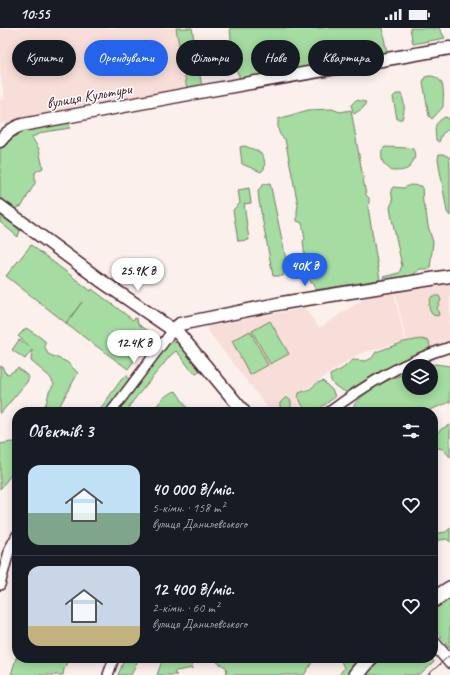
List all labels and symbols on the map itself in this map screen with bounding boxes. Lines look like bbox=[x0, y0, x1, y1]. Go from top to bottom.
street label: вулиця Культури bbox=[45, 78, 134, 113]
pin: 40K ₴ bbox=[277, 253, 333, 287]
pin: 25.9K ₴ bbox=[101, 258, 175, 292]
pin: 12.4K ₴ bbox=[97, 330, 171, 364]

